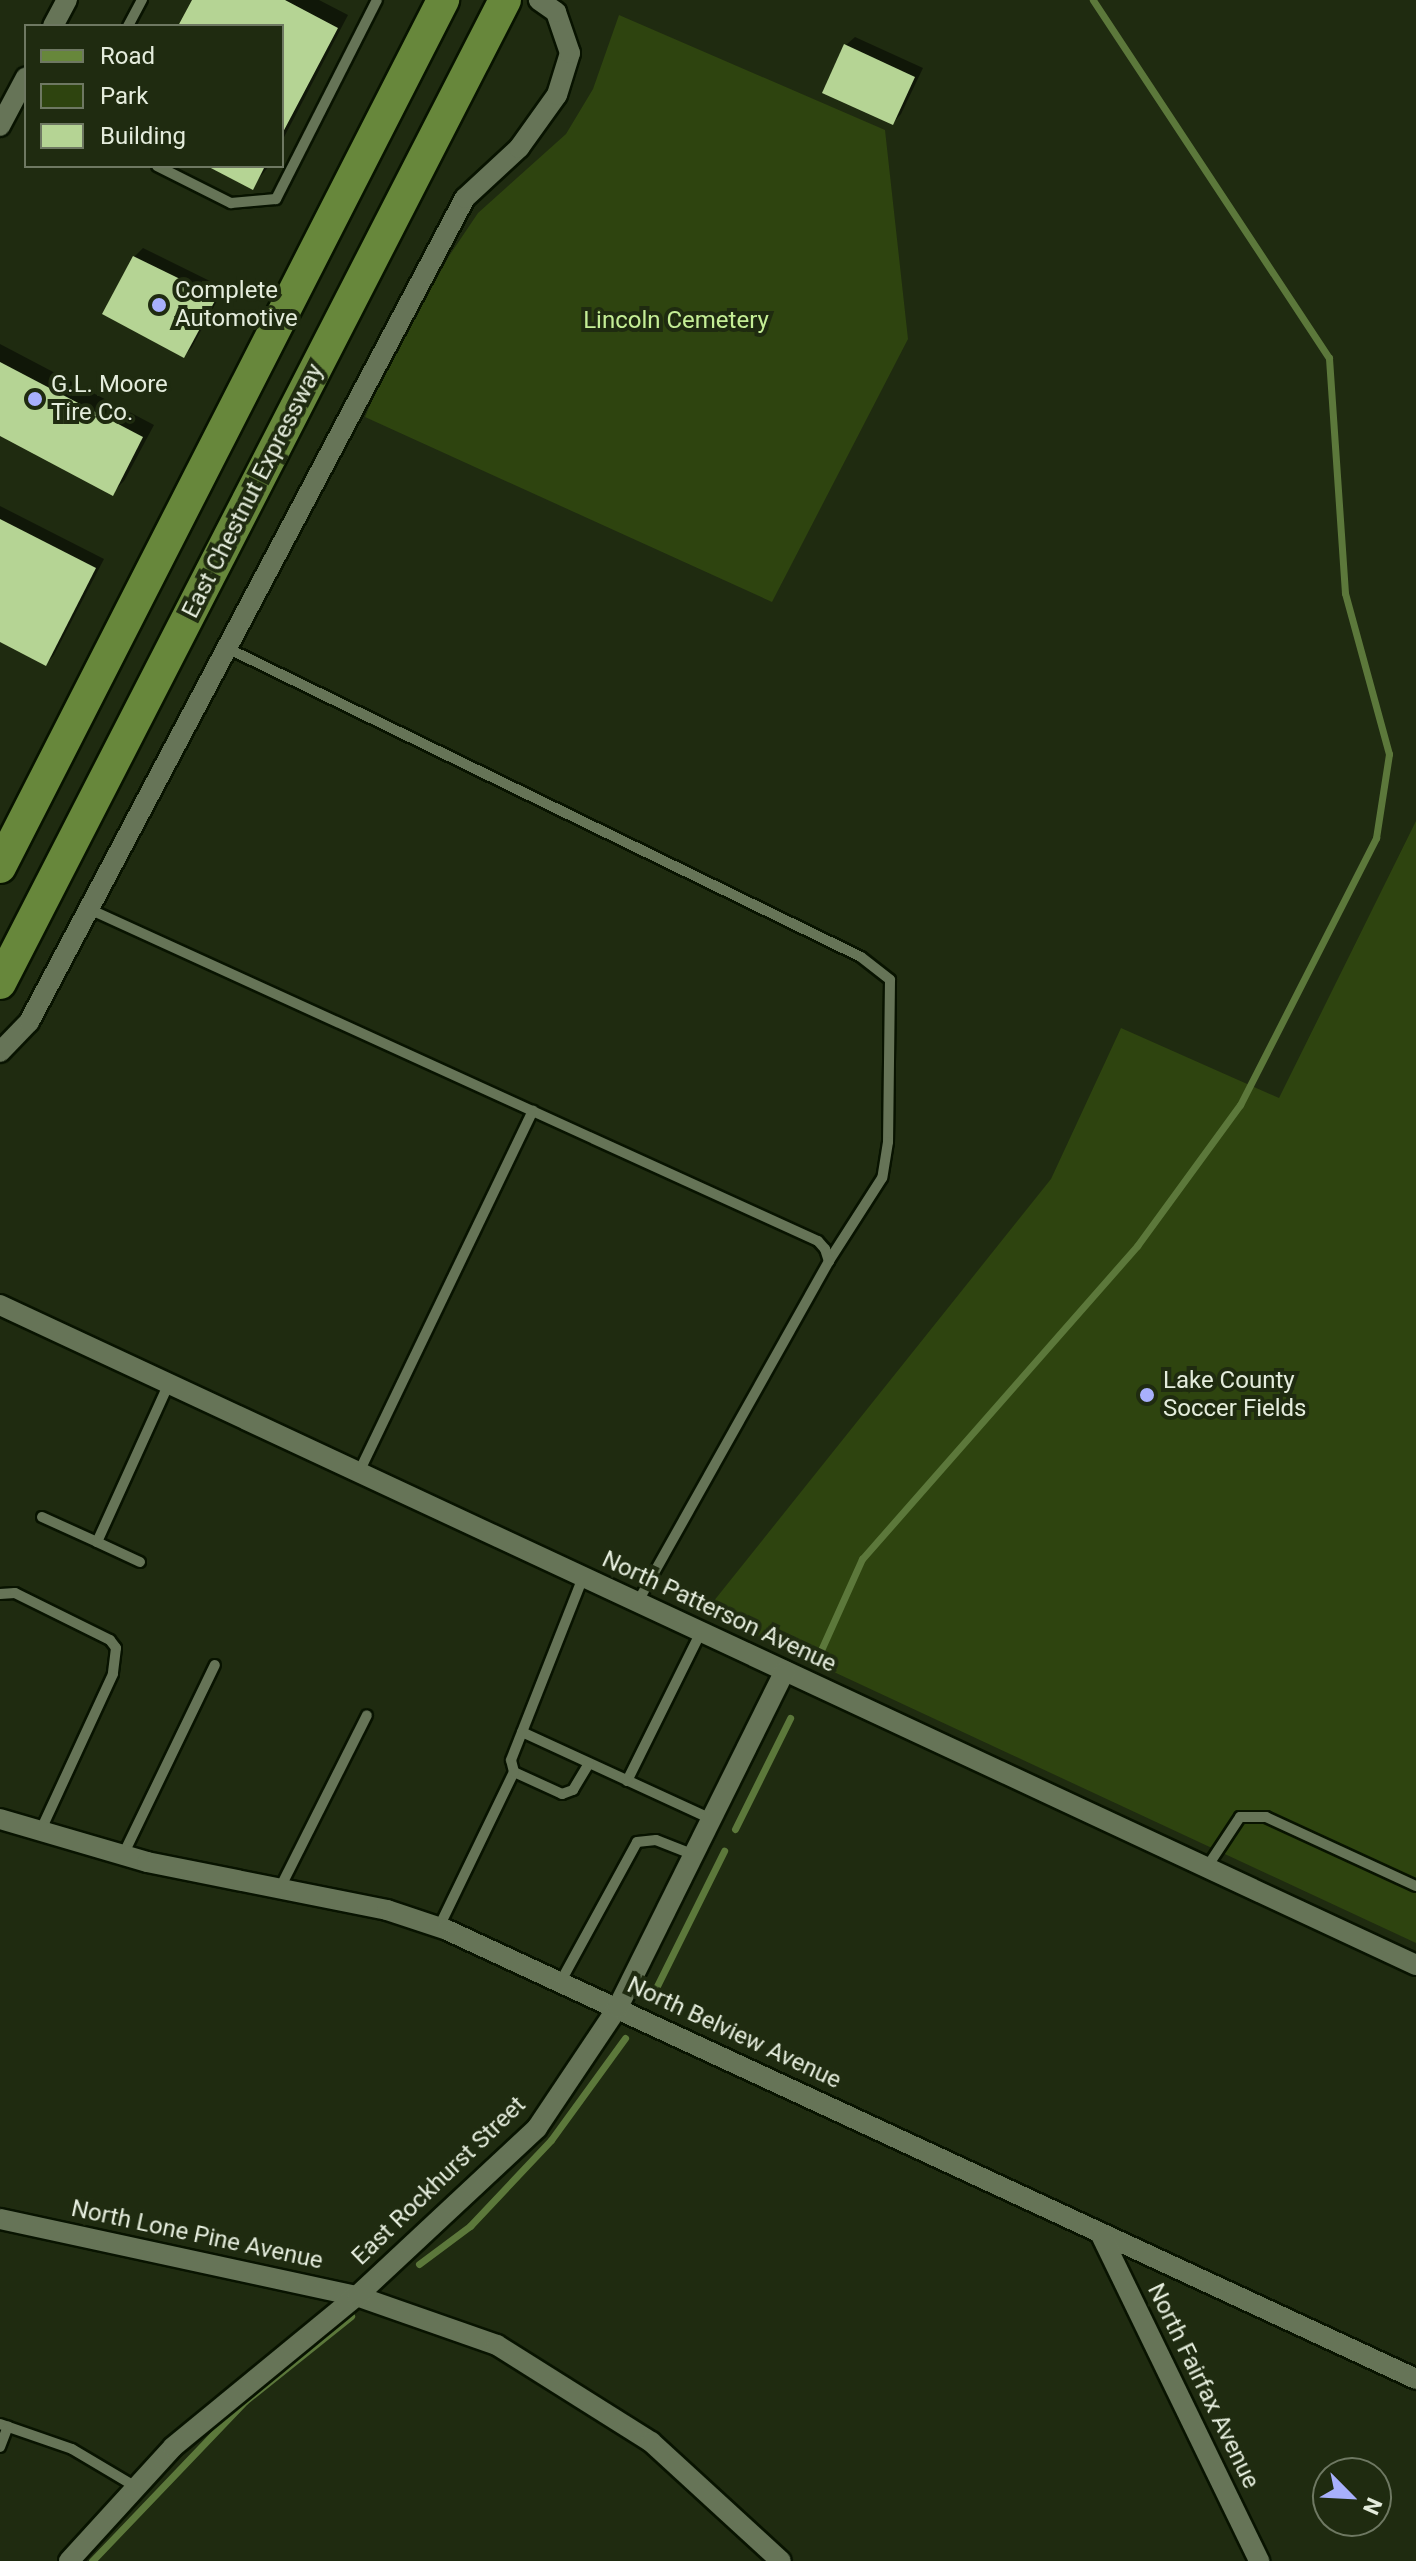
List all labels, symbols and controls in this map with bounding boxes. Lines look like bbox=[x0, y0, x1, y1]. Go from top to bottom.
legend bbox=[24, 24, 284, 168]
text: Road bbox=[100, 42, 155, 70]
text: Park bbox=[100, 82, 148, 110]
text: Building bbox=[100, 122, 186, 150]
place label: Complete Automotive bbox=[175, 277, 298, 333]
marker: Complete Automotive bbox=[150, 296, 168, 314]
park label: Lincoln Cemetery bbox=[583, 307, 769, 335]
street label: East Chestnut Expressway bbox=[176, 359, 330, 623]
place label: G.L. Moore Tire Co. bbox=[51, 371, 168, 427]
marker: G.L. Moore Tire Co. bbox=[26, 390, 44, 408]
place label: Lake County Soccer Fields bbox=[1163, 1367, 1306, 1423]
marker: Lake County Soccer Fields bbox=[1138, 1386, 1156, 1404]
street label: North Patterson Avenue bbox=[597, 1545, 841, 1679]
street label: North Belview Avenue bbox=[622, 1971, 846, 2095]
street label: East Rockhurst Street bbox=[346, 2091, 532, 2271]
street label: North Lone Pine Avenue bbox=[69, 2194, 325, 2276]
street label: North Fairfax Avenue bbox=[1141, 2279, 1265, 2493]
north arrow bbox=[1312, 2457, 1392, 2537]
text: N bbox=[1358, 2494, 1387, 2518]

